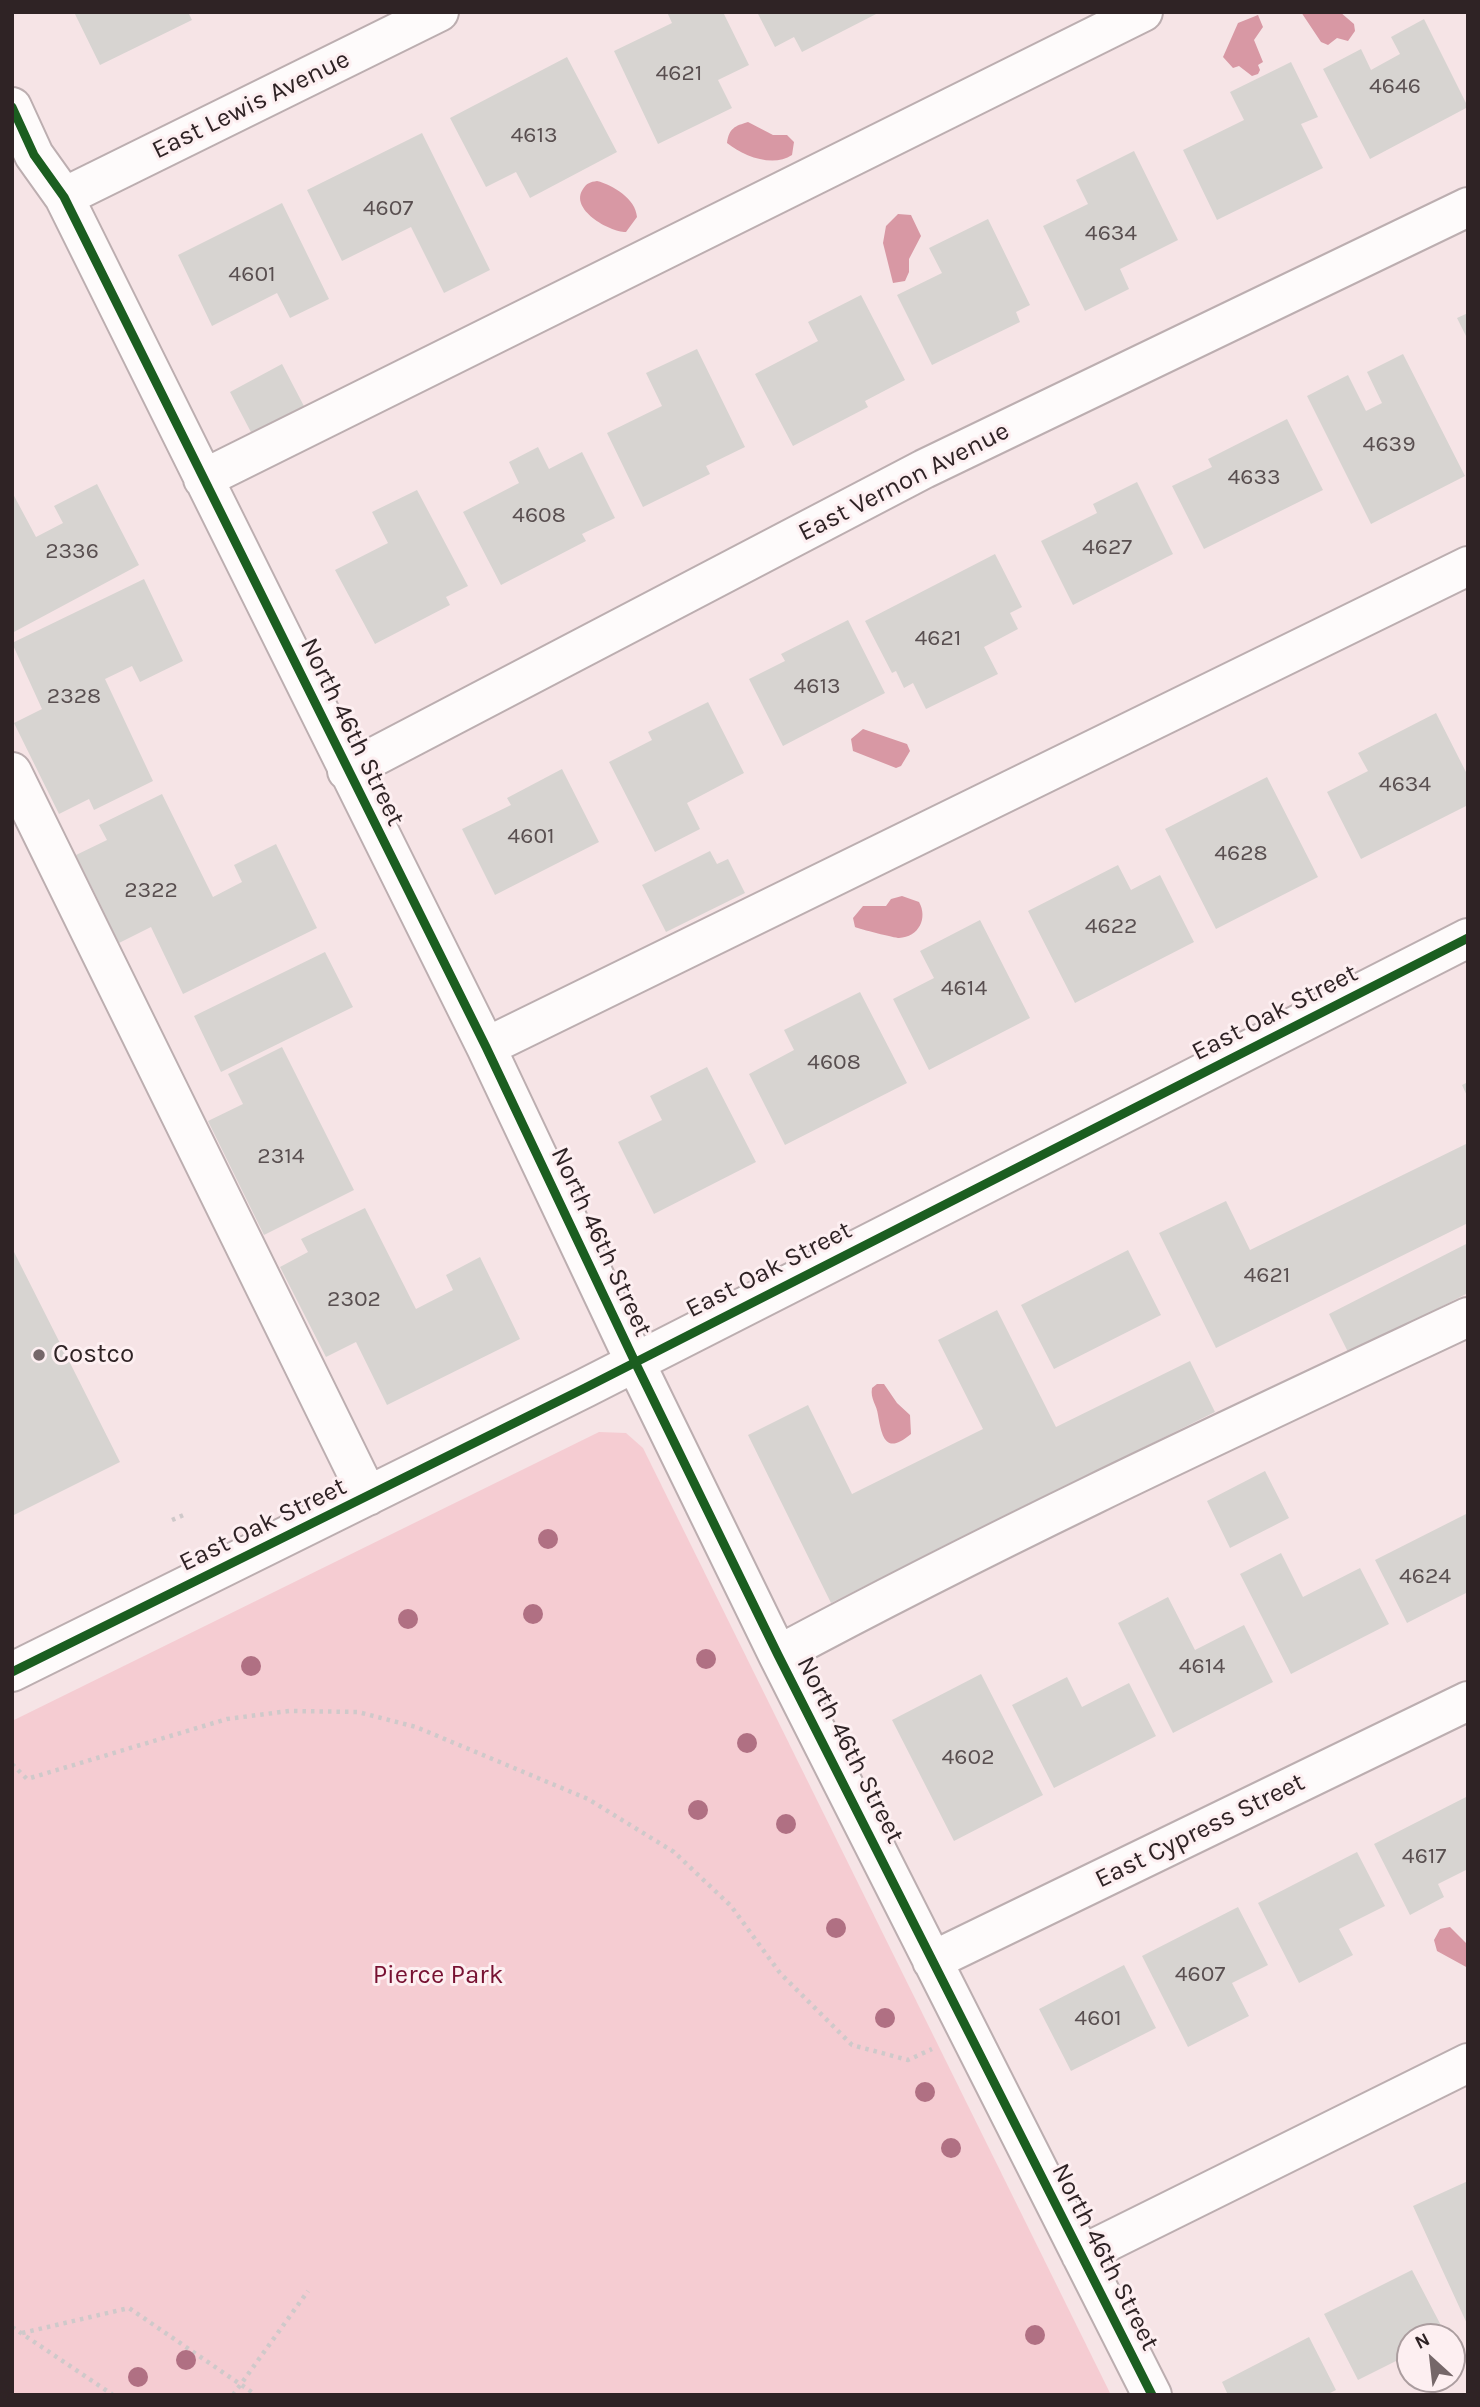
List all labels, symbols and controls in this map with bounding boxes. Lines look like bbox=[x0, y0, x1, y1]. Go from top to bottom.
street label: East Lewis Avenue bbox=[147, 44, 355, 166]
house number: 4621 bbox=[656, 59, 702, 87]
house number: 4646 bbox=[1369, 72, 1421, 100]
house number: 4613 bbox=[510, 121, 558, 149]
house number: 4607 bbox=[363, 194, 413, 222]
house number: 4634 bbox=[1085, 219, 1137, 247]
house number: 4601 bbox=[228, 260, 276, 288]
street label: East Vernon Avenue bbox=[793, 415, 1015, 549]
house number: 4639 bbox=[1363, 430, 1415, 458]
house number: 4633 bbox=[1227, 463, 1281, 491]
house number: 4608 bbox=[512, 501, 566, 529]
house number: 4627 bbox=[1082, 533, 1132, 561]
house number: 2336 bbox=[45, 537, 99, 565]
house number: 4621 bbox=[915, 624, 961, 652]
street label: North 46th Street bbox=[293, 633, 411, 831]
house number: 4613 bbox=[793, 672, 841, 700]
house number: 2328 bbox=[47, 682, 101, 710]
house number: 4634 bbox=[1379, 770, 1431, 798]
house number: 4601 bbox=[507, 822, 555, 850]
house number: 4628 bbox=[1214, 839, 1268, 867]
house number: 2322 bbox=[124, 876, 178, 904]
house number: 4622 bbox=[1085, 912, 1137, 940]
street label: East Oak Street bbox=[1187, 958, 1363, 1068]
house number: 4614 bbox=[941, 974, 987, 1002]
house number: 4608 bbox=[807, 1048, 861, 1076]
house number: 2314 bbox=[257, 1142, 305, 1170]
street label: North 46th Street bbox=[543, 1142, 659, 1342]
street label: East Oak Street bbox=[681, 1215, 857, 1325]
house number: 4621 bbox=[1244, 1261, 1290, 1289]
house number: 2302 bbox=[327, 1285, 381, 1313]
place label: Costco bbox=[53, 1339, 134, 1371]
marker: Costco bbox=[31, 1347, 47, 1363]
street label: East Oak Street bbox=[174, 1471, 352, 1579]
house number: 4624 bbox=[1399, 1562, 1451, 1590]
street label: North 46th Street bbox=[789, 1651, 911, 1849]
house number: 4614 bbox=[1179, 1652, 1225, 1680]
house number: 4602 bbox=[942, 1743, 994, 1771]
street label: East Cypress Street bbox=[1090, 1767, 1310, 1895]
house number: 4617 bbox=[1402, 1842, 1446, 1870]
park label: Pierce Park bbox=[373, 1960, 503, 1992]
house number: 4607 bbox=[1175, 1960, 1225, 1988]
house number: 4601 bbox=[1074, 2004, 1122, 2032]
street label: North 46th Street bbox=[1044, 2158, 1166, 2356]
north arrow bbox=[1396, 2323, 1466, 2393]
text: N bbox=[1411, 2328, 1433, 2354]

